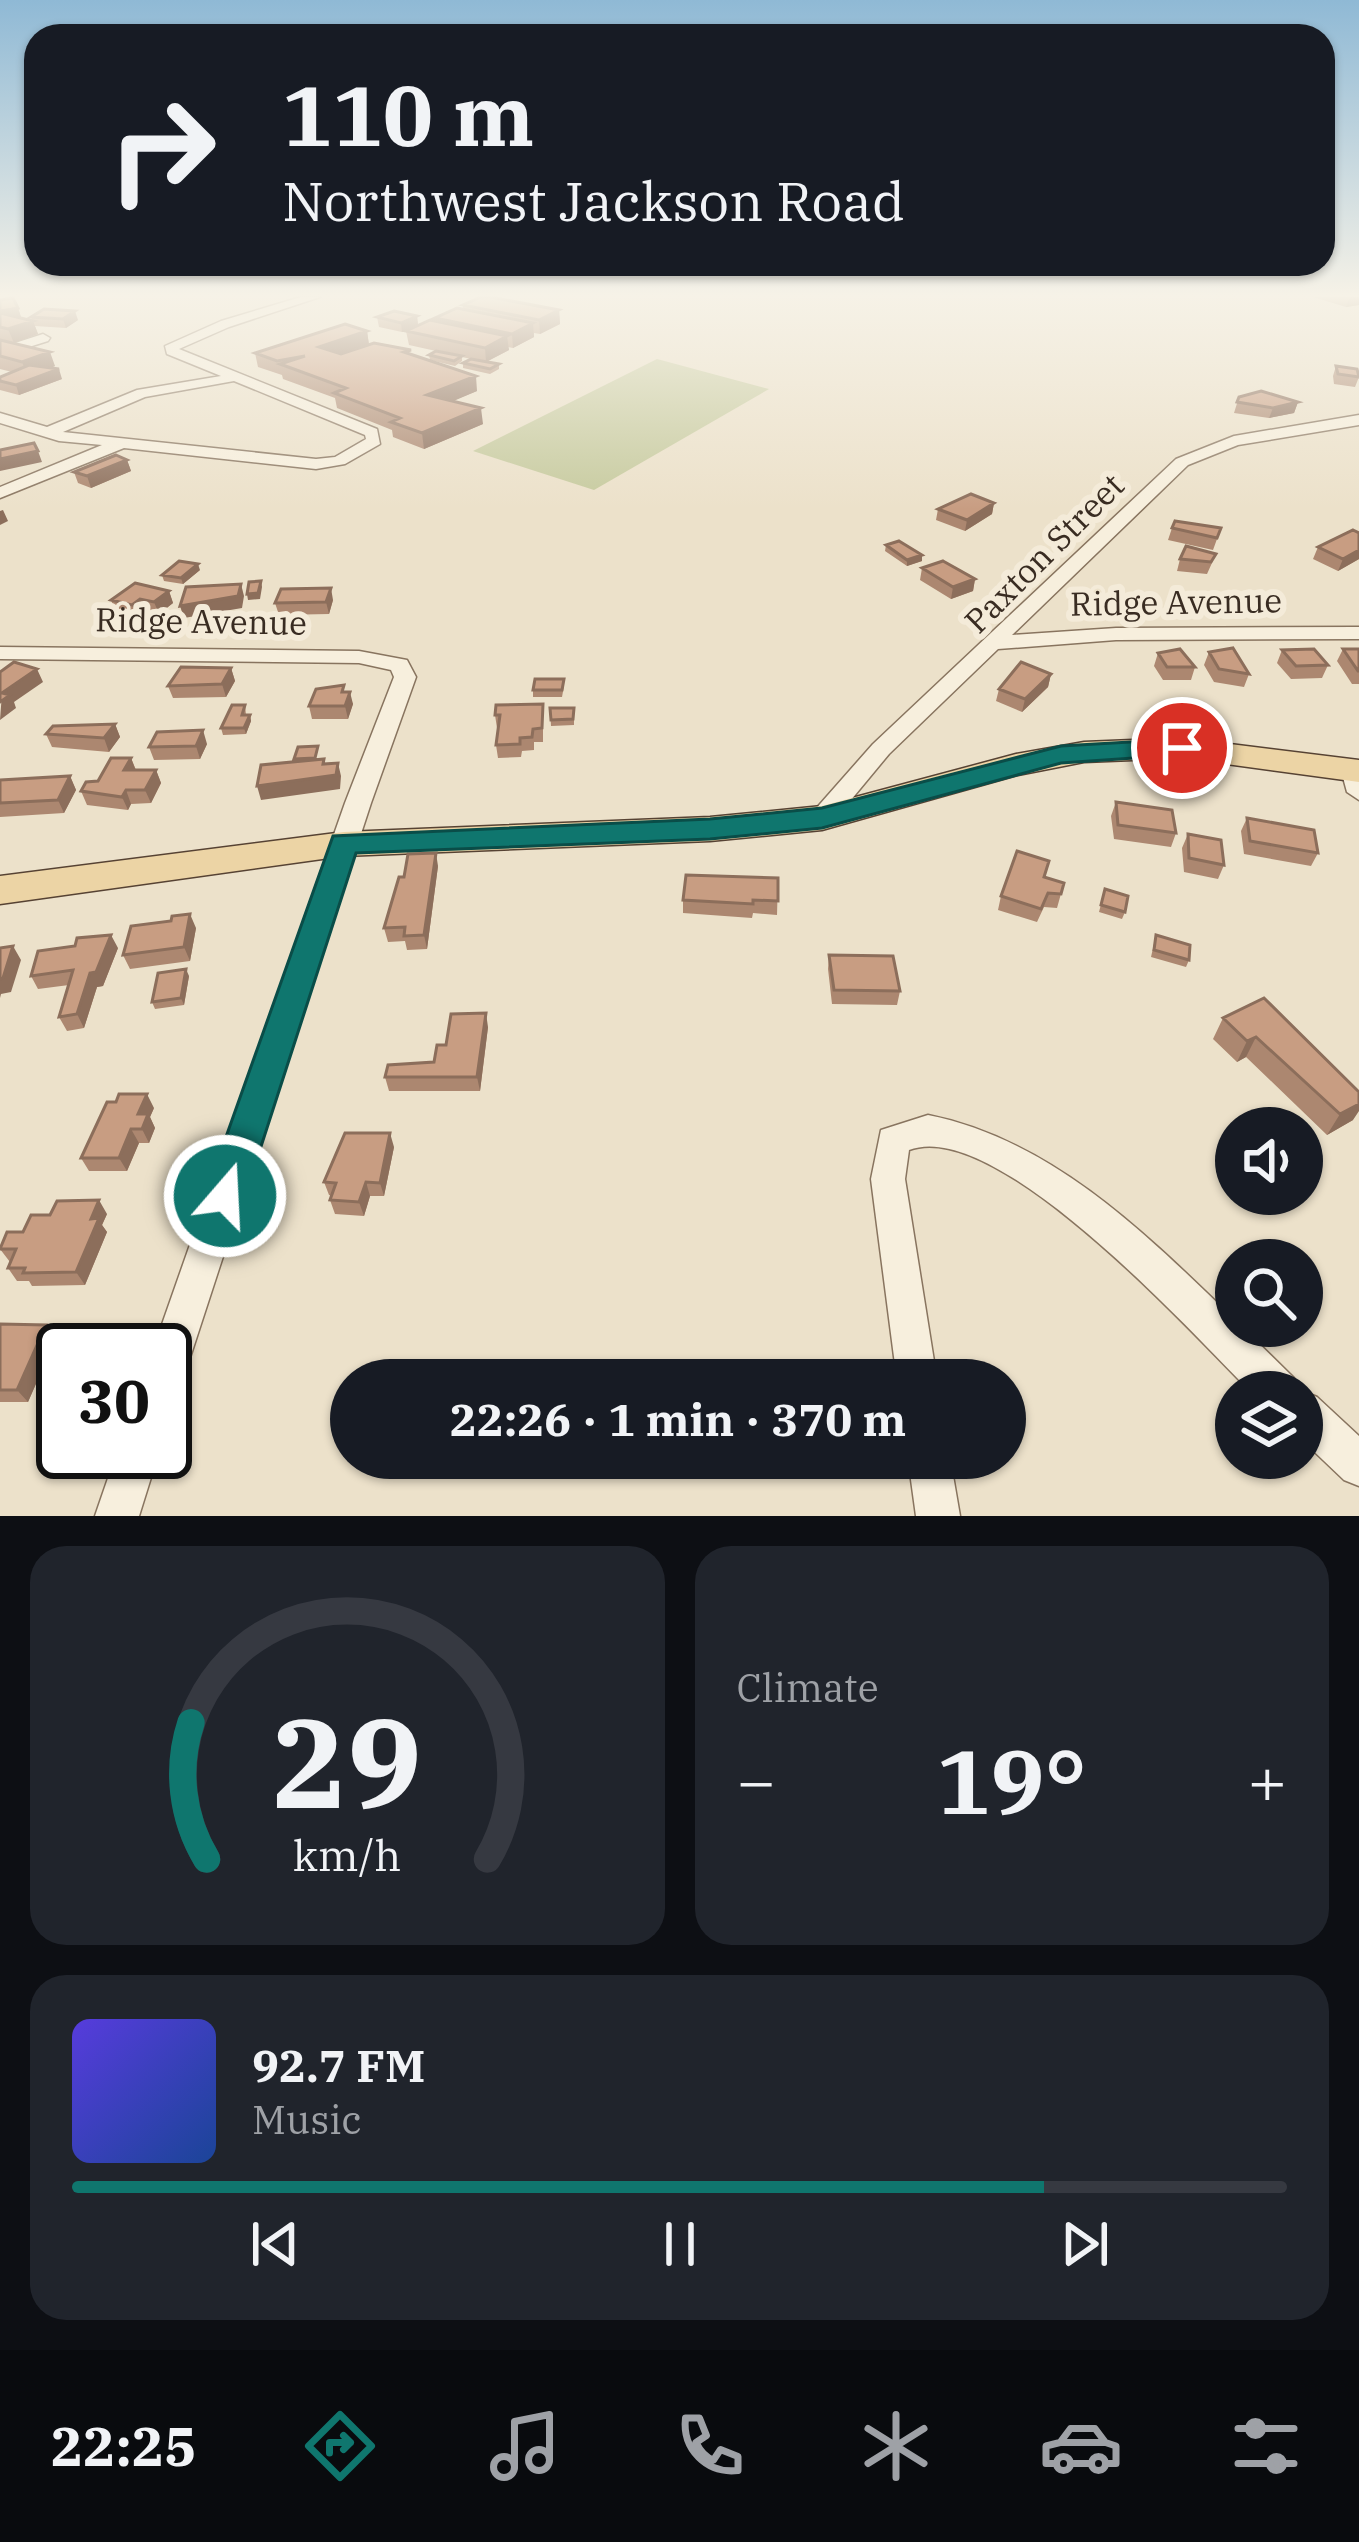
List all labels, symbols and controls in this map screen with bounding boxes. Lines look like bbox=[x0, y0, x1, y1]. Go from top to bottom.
text: 110 m bbox=[282, 60, 534, 169]
icon: right bbox=[84, 72, 240, 228]
text: Northwest Jackson Road bbox=[282, 166, 905, 236]
street label: Paxton Street bbox=[955, 464, 1133, 642]
street label: Ridge Avenue bbox=[1070, 578, 1282, 625]
street label: Ridge Avenue bbox=[95, 597, 307, 644]
pin bbox=[1131, 697, 1233, 799]
icon: arrive bbox=[1149, 715, 1215, 781]
map controls bbox=[1215, 1107, 1323, 1479]
button: sound bbox=[1215, 1107, 1323, 1215]
position arrow bbox=[162, 1133, 288, 1259]
button: search bbox=[1215, 1239, 1323, 1347]
speed limit sign: 30 bbox=[36, 1323, 192, 1479]
button: layers bbox=[1215, 1371, 1323, 1479]
text: 22:26 · 1 min · 370 m bbox=[450, 1390, 906, 1448]
text: Climate bbox=[737, 1662, 879, 1713]
text: 29 bbox=[272, 1680, 422, 1842]
text: 19° bbox=[937, 1722, 1087, 1839]
text: − bbox=[737, 1737, 776, 1823]
text: + bbox=[1247, 1737, 1287, 1823]
text: km/h bbox=[293, 1826, 401, 1882]
text: 92.7 FM bbox=[252, 2036, 425, 2094]
text: Music bbox=[252, 2094, 362, 2145]
icon: previous bbox=[242, 2211, 308, 2277]
icon: pause bbox=[647, 2211, 713, 2277]
icon: next bbox=[1052, 2211, 1118, 2277]
icon: directions bbox=[298, 2404, 382, 2488]
icon: music bbox=[483, 2404, 567, 2488]
icon: phone bbox=[668, 2404, 752, 2488]
icon: climate bbox=[854, 2404, 938, 2488]
icon: car bbox=[1039, 2404, 1123, 2488]
icon: filters bbox=[1224, 2404, 1308, 2488]
text: 22:25 bbox=[51, 2411, 197, 2481]

